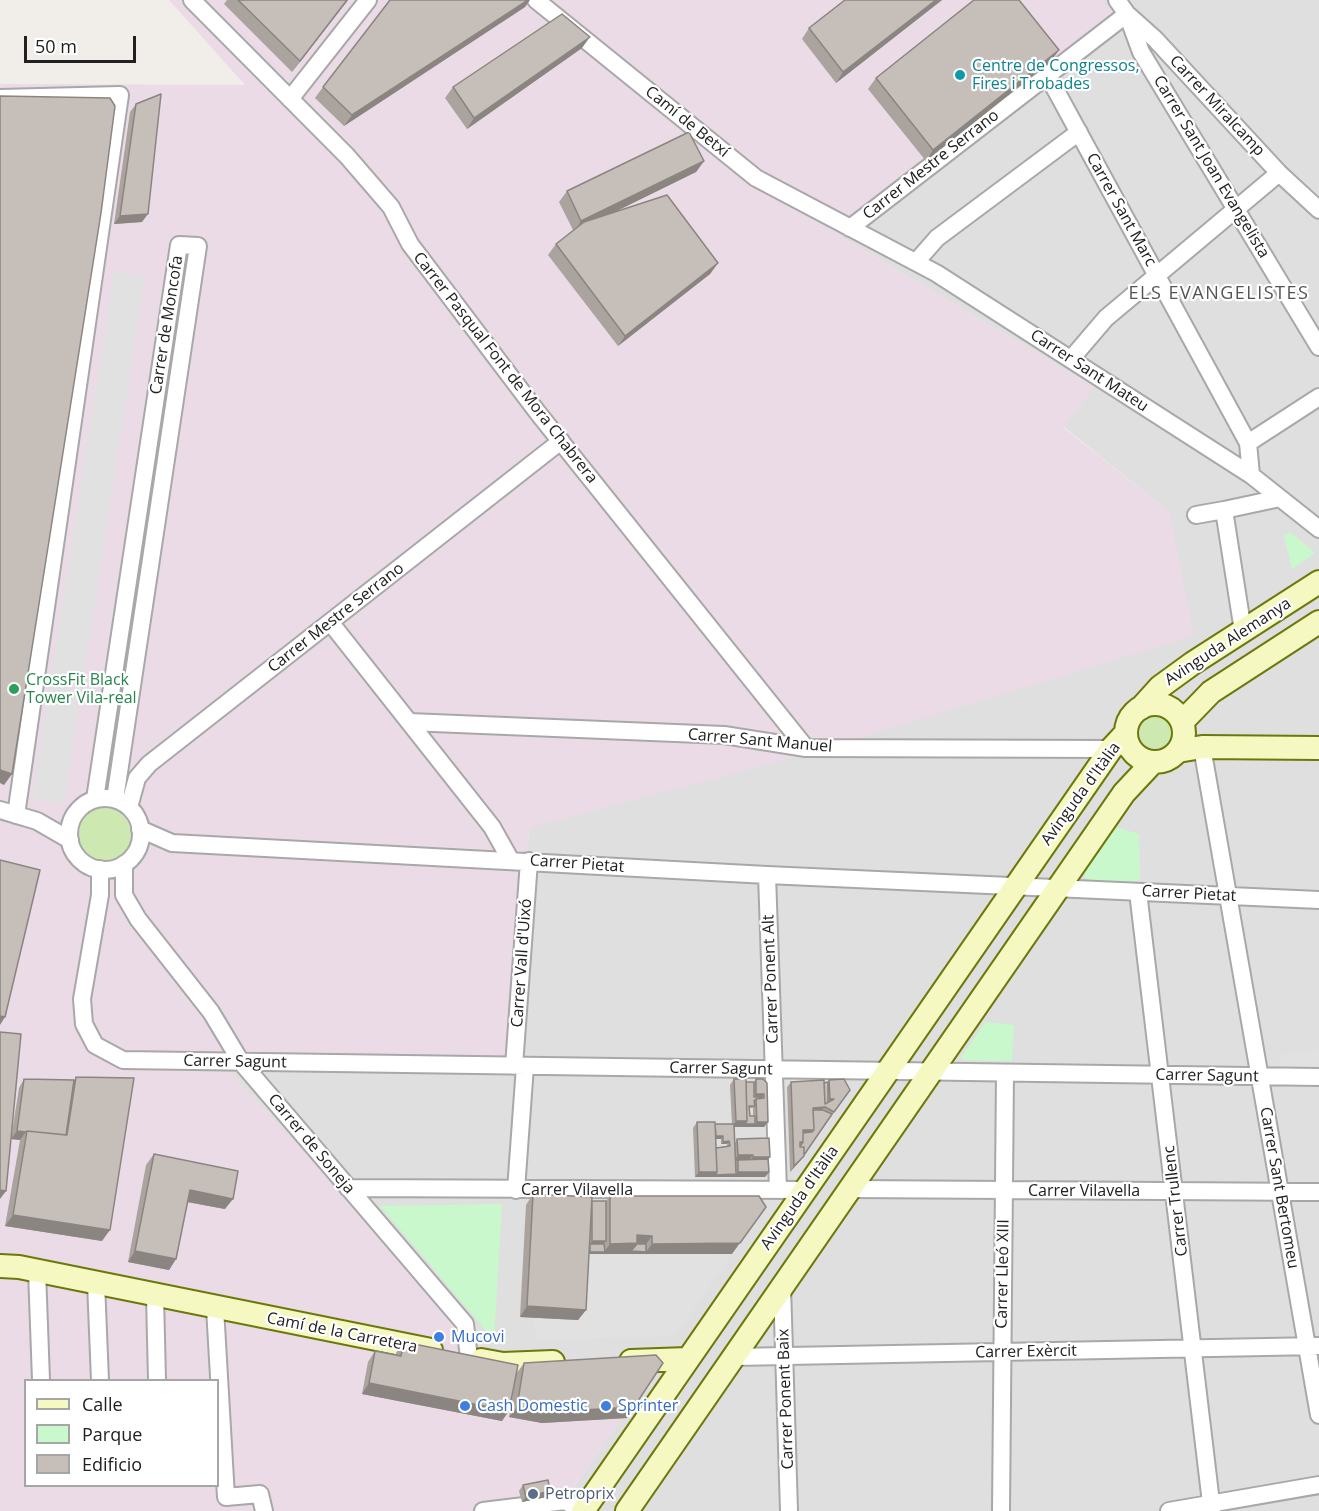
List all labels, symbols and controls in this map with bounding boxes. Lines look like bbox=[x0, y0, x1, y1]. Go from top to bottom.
scale bar bbox=[27, 24, 140, 62]
text: 50 m bbox=[35, 34, 77, 58]
street label: Carrer Miralcamp bbox=[1165, 52, 1269, 160]
place label: Centre de Congressos, Fires i Trobades bbox=[972, 56, 1140, 94]
marker: Centre de Congressos, Fires i Trobades bbox=[953, 68, 967, 82]
street label: Carrer Sant Joan Evangelista bbox=[1149, 72, 1273, 262]
street label: Camí de Betxí bbox=[641, 82, 733, 162]
street label: Carrer Mestre Serrano bbox=[859, 106, 1003, 224]
street label: Carrer Sant Marc bbox=[1082, 150, 1160, 270]
street label: Carrer Pasqual Font de Mora Chabrera bbox=[409, 249, 601, 487]
street label: Carrer de Moncofa bbox=[147, 254, 187, 396]
district label: ELS EVANGELISTES bbox=[1129, 283, 1309, 305]
street label: Carrer Sant Mateu bbox=[1026, 326, 1152, 416]
street label: Carrer Mestre Serrano bbox=[264, 559, 408, 677]
street label: Avinguda Alemanya bbox=[1161, 594, 1295, 690]
place label: CrossFit Black Tower Vila-real bbox=[26, 670, 137, 708]
marker: CrossFit Black Tower Vila-real bbox=[7, 682, 21, 696]
street label: Carrer Sant Manuel bbox=[687, 725, 833, 757]
street label: Avinguda d'Itàlia bbox=[1037, 739, 1125, 849]
street label: Carrer Pietat bbox=[529, 851, 625, 877]
street label: Carrer Pietat bbox=[1141, 882, 1237, 906]
street label: Carrer Vall d'Uixó bbox=[508, 898, 536, 1028]
street label: Carrer Ponent Alt bbox=[759, 914, 783, 1044]
street label: Carrer Sagunt bbox=[183, 1051, 287, 1073]
street label: Carrer Sagunt bbox=[669, 1058, 773, 1080]
street label: Carrer Sagunt bbox=[1155, 1065, 1259, 1087]
street label: Carrer de Soneja bbox=[264, 1090, 358, 1198]
street label: Carrer Sant Bertomeu bbox=[1255, 1106, 1303, 1270]
street label: Avinguda d'Itàlia bbox=[757, 1142, 843, 1254]
street label: Carrer Trullenc bbox=[1160, 1145, 1192, 1257]
street label: Carrer Vilavella bbox=[521, 1180, 633, 1200]
street label: Carrer Vilavella bbox=[1028, 1181, 1140, 1201]
street label: Carrer Lleó XIII bbox=[992, 1219, 1014, 1329]
street label: Camí de la Carretera bbox=[265, 1309, 419, 1357]
place label: Mucovi bbox=[451, 1327, 505, 1347]
street label: Carrer Ponent Baix bbox=[774, 1328, 798, 1470]
marker: Mucovi bbox=[432, 1330, 446, 1344]
street label: Carrer Exèrcit bbox=[975, 1342, 1077, 1362]
legend bbox=[24, 1379, 219, 1487]
text: Calle bbox=[82, 1392, 123, 1416]
place label: Cash Domestic bbox=[477, 1396, 588, 1416]
place label: Sprinter bbox=[618, 1396, 678, 1416]
marker: Cash Domestic bbox=[458, 1399, 472, 1413]
marker: Sprinter bbox=[599, 1399, 613, 1413]
text: Parque bbox=[82, 1422, 142, 1446]
text: Edificio bbox=[82, 1452, 142, 1476]
place label: Petroprix bbox=[545, 1484, 614, 1504]
marker: Petroprix bbox=[526, 1487, 540, 1501]

